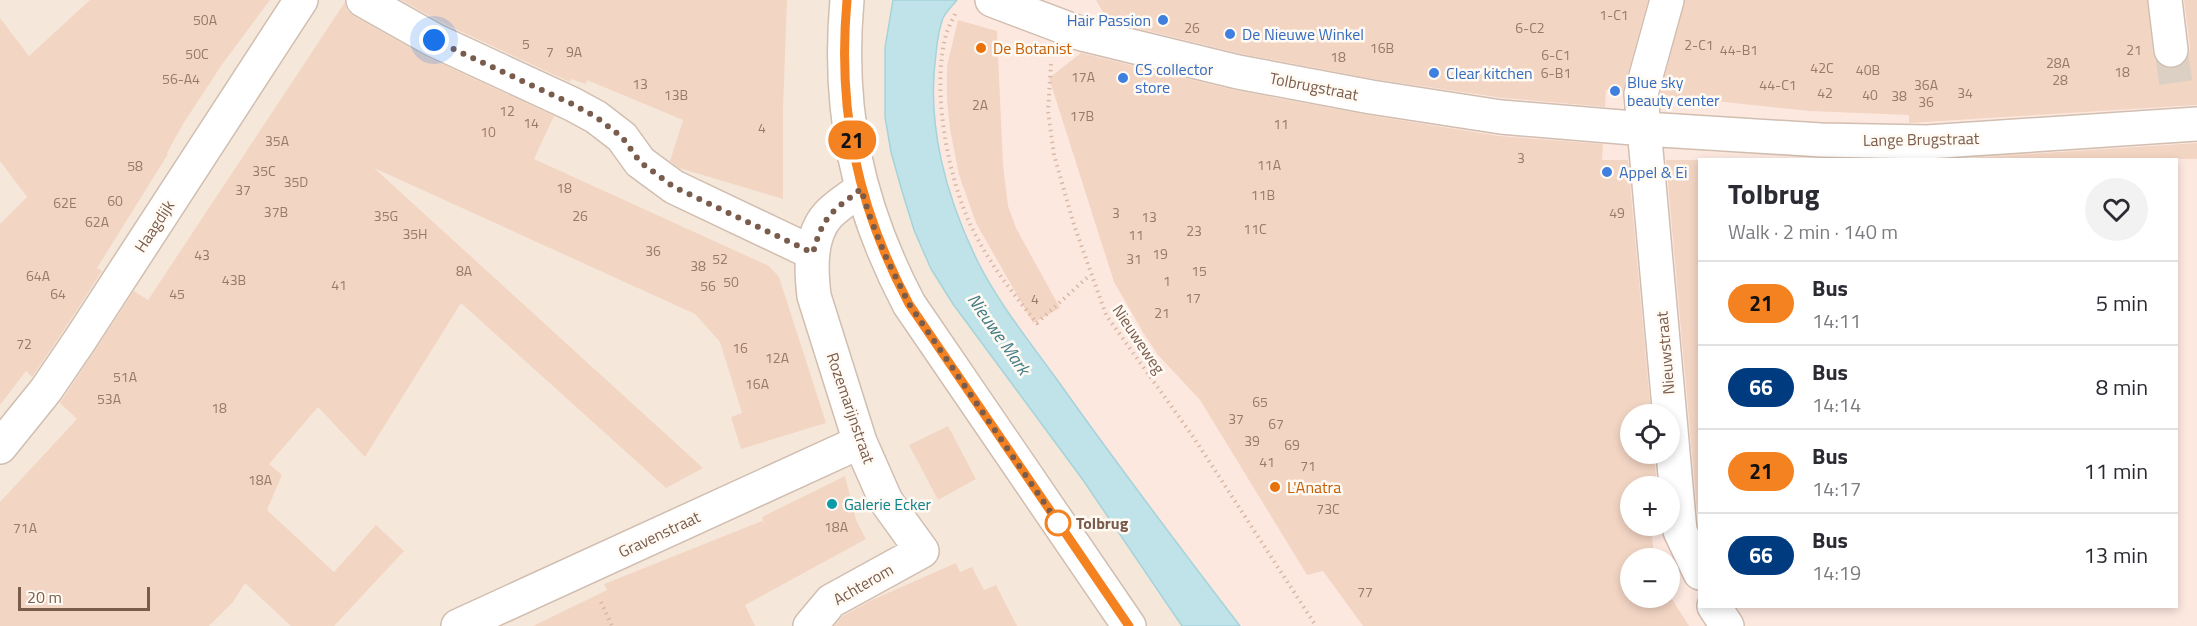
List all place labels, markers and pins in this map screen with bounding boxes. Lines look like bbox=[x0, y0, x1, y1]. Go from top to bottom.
place label: Hair Passion bbox=[1067, 8, 1151, 32]
marker: Hair Passion bbox=[1156, 13, 1170, 27]
place label: De Nieuwe Winkel bbox=[1242, 22, 1364, 46]
marker: De Nieuwe Winkel bbox=[1223, 27, 1237, 41]
place label: De Botanist bbox=[993, 36, 1072, 60]
marker: De Botanist bbox=[974, 41, 988, 55]
place label: CS collector store bbox=[1135, 57, 1214, 99]
place label: Clear kitchen bbox=[1446, 61, 1533, 85]
marker: Clear kitchen bbox=[1427, 66, 1441, 80]
place label: Blue sky beauty center bbox=[1627, 70, 1720, 112]
marker: CS collector store bbox=[1116, 71, 1130, 85]
marker: Blue sky beauty center bbox=[1608, 84, 1622, 98]
place label: Appel & Ei bbox=[1619, 160, 1688, 184]
marker: Appel & Ei bbox=[1600, 165, 1614, 179]
place label: L'Anatra bbox=[1287, 475, 1341, 499]
marker: L'Anatra bbox=[1268, 480, 1282, 494]
place label: Galerie Ecker bbox=[844, 492, 932, 516]
marker: Galerie Ecker bbox=[825, 497, 839, 511]
marker: Tolbrug bbox=[1045, 510, 1071, 536]
place label: Tolbrug bbox=[1076, 511, 1129, 535]

